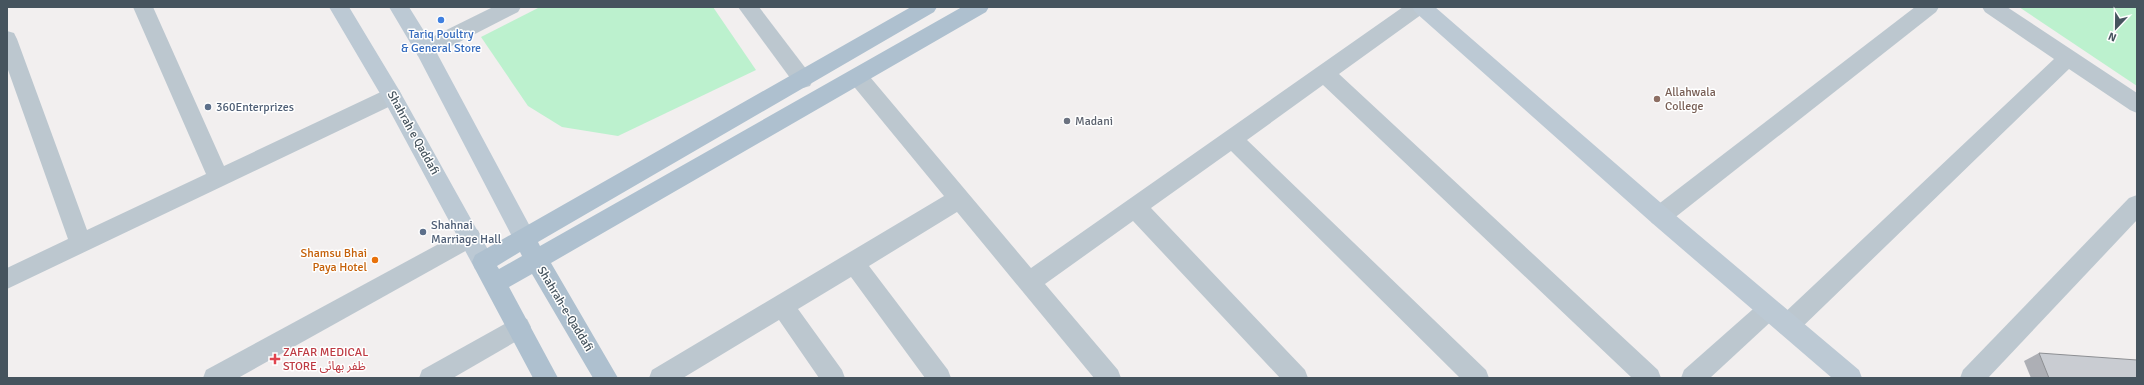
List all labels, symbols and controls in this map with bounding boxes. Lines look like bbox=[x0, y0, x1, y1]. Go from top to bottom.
north arrow bbox=[2096, 8, 2136, 48]
marker: Tariq Poultry & General Store bbox=[436, 15, 446, 25]
place label: Tariq Poultry & General Store bbox=[401, 27, 481, 56]
text: N bbox=[2106, 29, 2118, 44]
place label: Allahwala College bbox=[1665, 85, 1716, 114]
street label: Shahrah e Qaddafi bbox=[384, 88, 442, 178]
marker: Allahwala College bbox=[1652, 94, 1662, 104]
place label: 360Enterprizes bbox=[216, 100, 294, 115]
marker: 360Enterprizes bbox=[203, 102, 213, 112]
place label: Madani bbox=[1075, 114, 1113, 129]
marker: Madani bbox=[1062, 116, 1072, 126]
place label: Shahnai Marriage Hall bbox=[431, 218, 502, 247]
marker: Shahnai Marriage Hall bbox=[418, 227, 428, 237]
place label: Shamsu Bhai Paya Hotel bbox=[301, 246, 367, 275]
marker: Shamsu Bhai Paya Hotel bbox=[370, 255, 380, 265]
street label: Shahrah-e-Qaddafi bbox=[534, 264, 596, 354]
place label: ZAFAR MEDICAL STORE ظفر بھائی bbox=[283, 345, 368, 374]
marker: ZAFAR MEDICAL STORE ظفر بھائی bbox=[270, 354, 280, 364]

